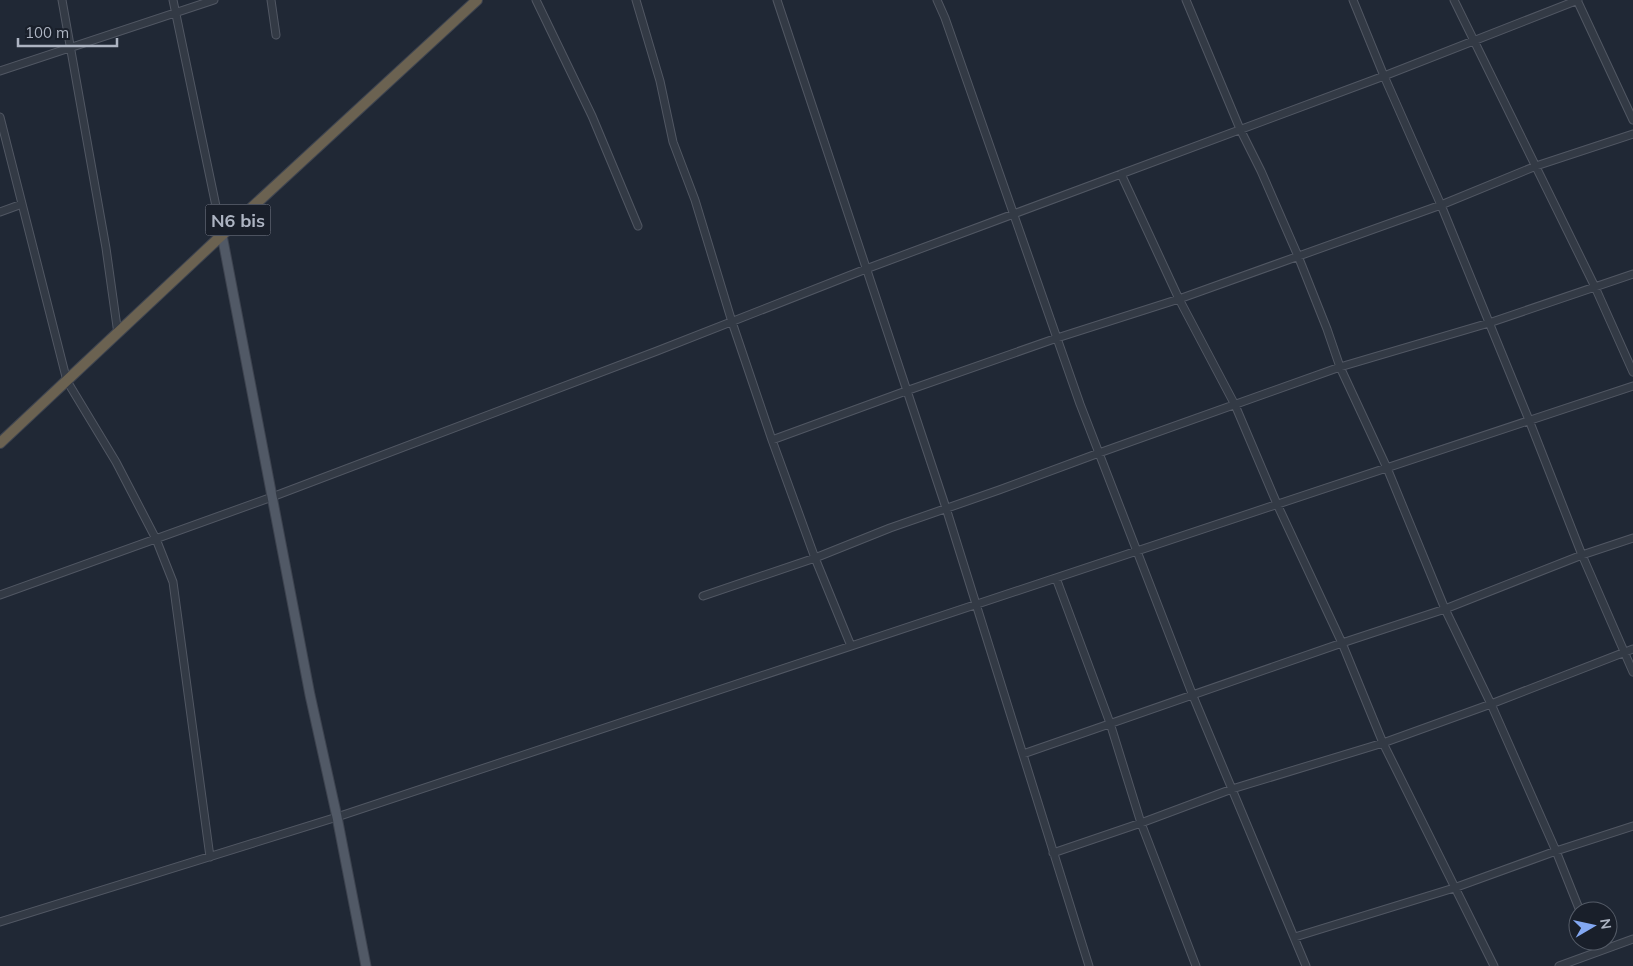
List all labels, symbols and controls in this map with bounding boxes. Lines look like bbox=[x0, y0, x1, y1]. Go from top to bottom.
scale bar bbox=[18, 15, 116, 47]
text: 100 m bbox=[25, 23, 69, 42]
road number: N6 bis bbox=[206, 204, 270, 236]
north arrow bbox=[1568, 901, 1618, 951]
text: N bbox=[1596, 917, 1616, 931]

